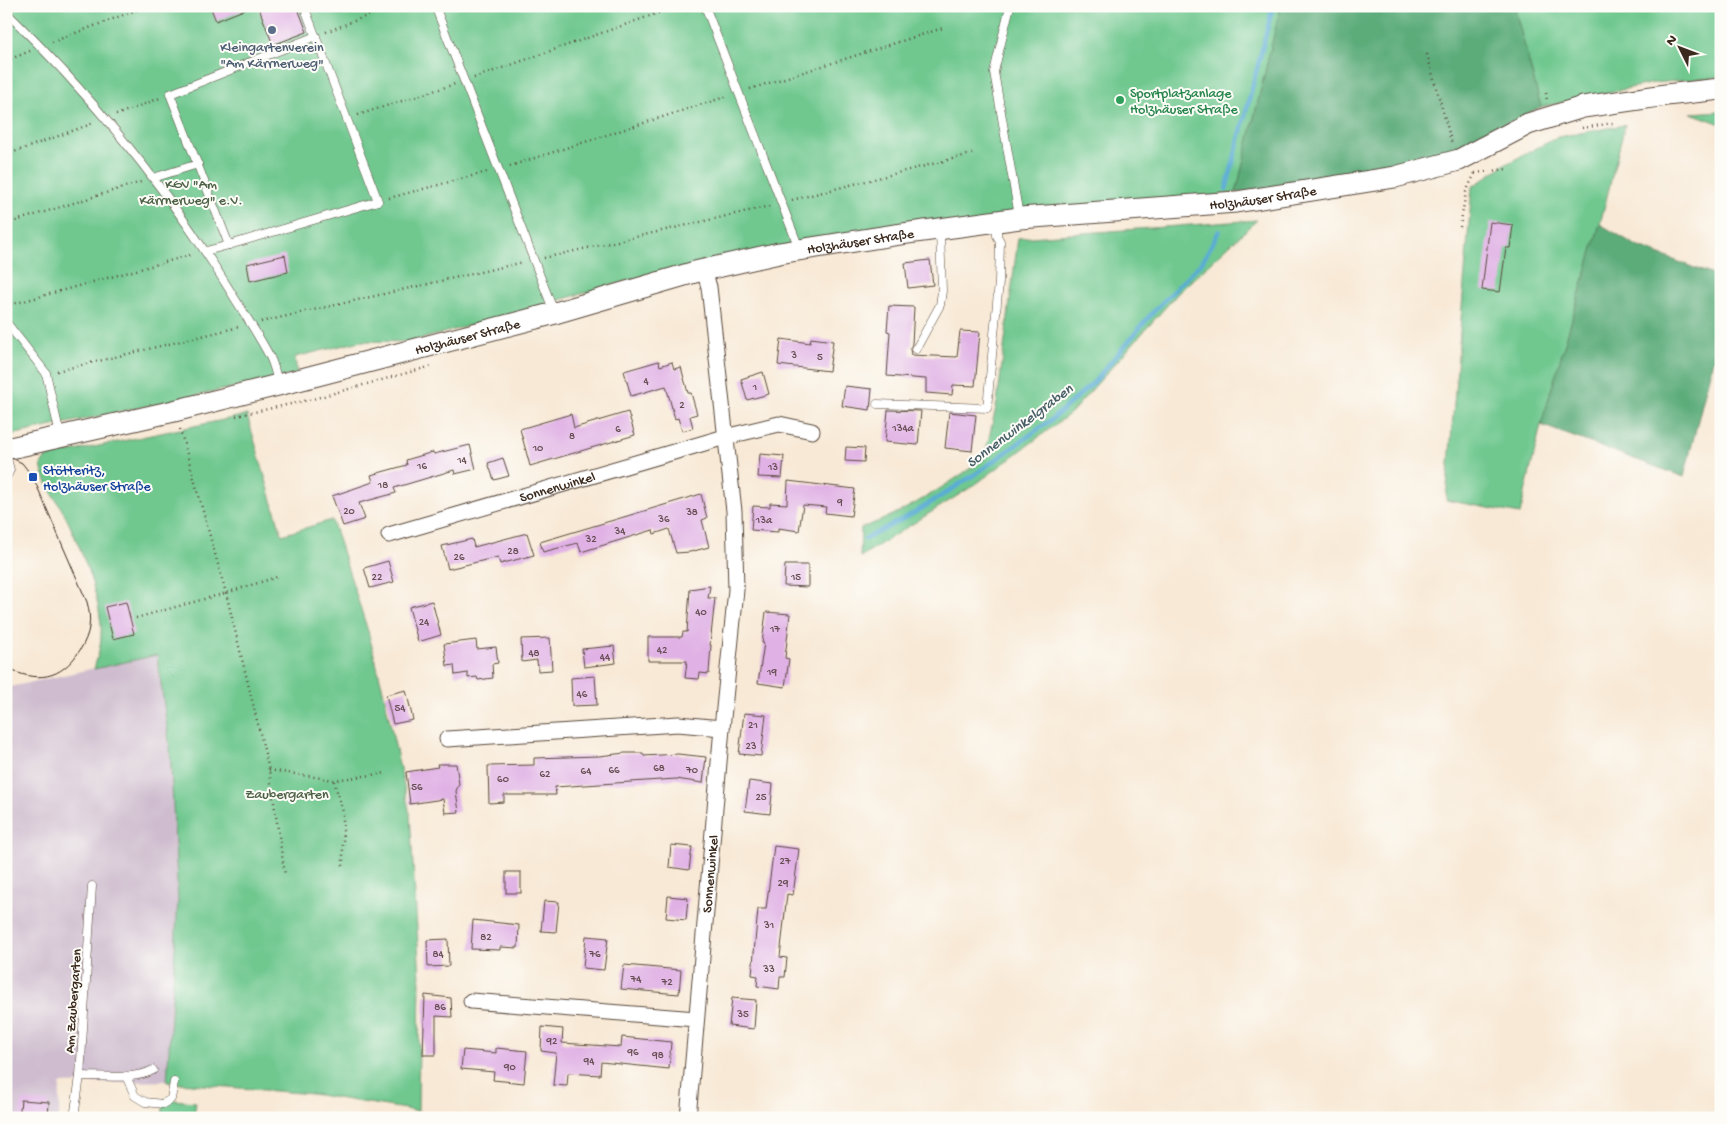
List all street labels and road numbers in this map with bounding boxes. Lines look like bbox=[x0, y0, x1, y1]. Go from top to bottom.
street label: Holzhäuser Straße bbox=[1209, 183, 1319, 215]
street label: Holzhäuser Straße bbox=[806, 226, 916, 259]
street label: Holzhäuser Straße bbox=[414, 316, 523, 360]
street label: Sonnenwinkel bbox=[518, 469, 598, 507]
street label: Sonnenwinkel bbox=[700, 834, 724, 914]
street label: Am Zaubergarten bbox=[62, 948, 87, 1054]

